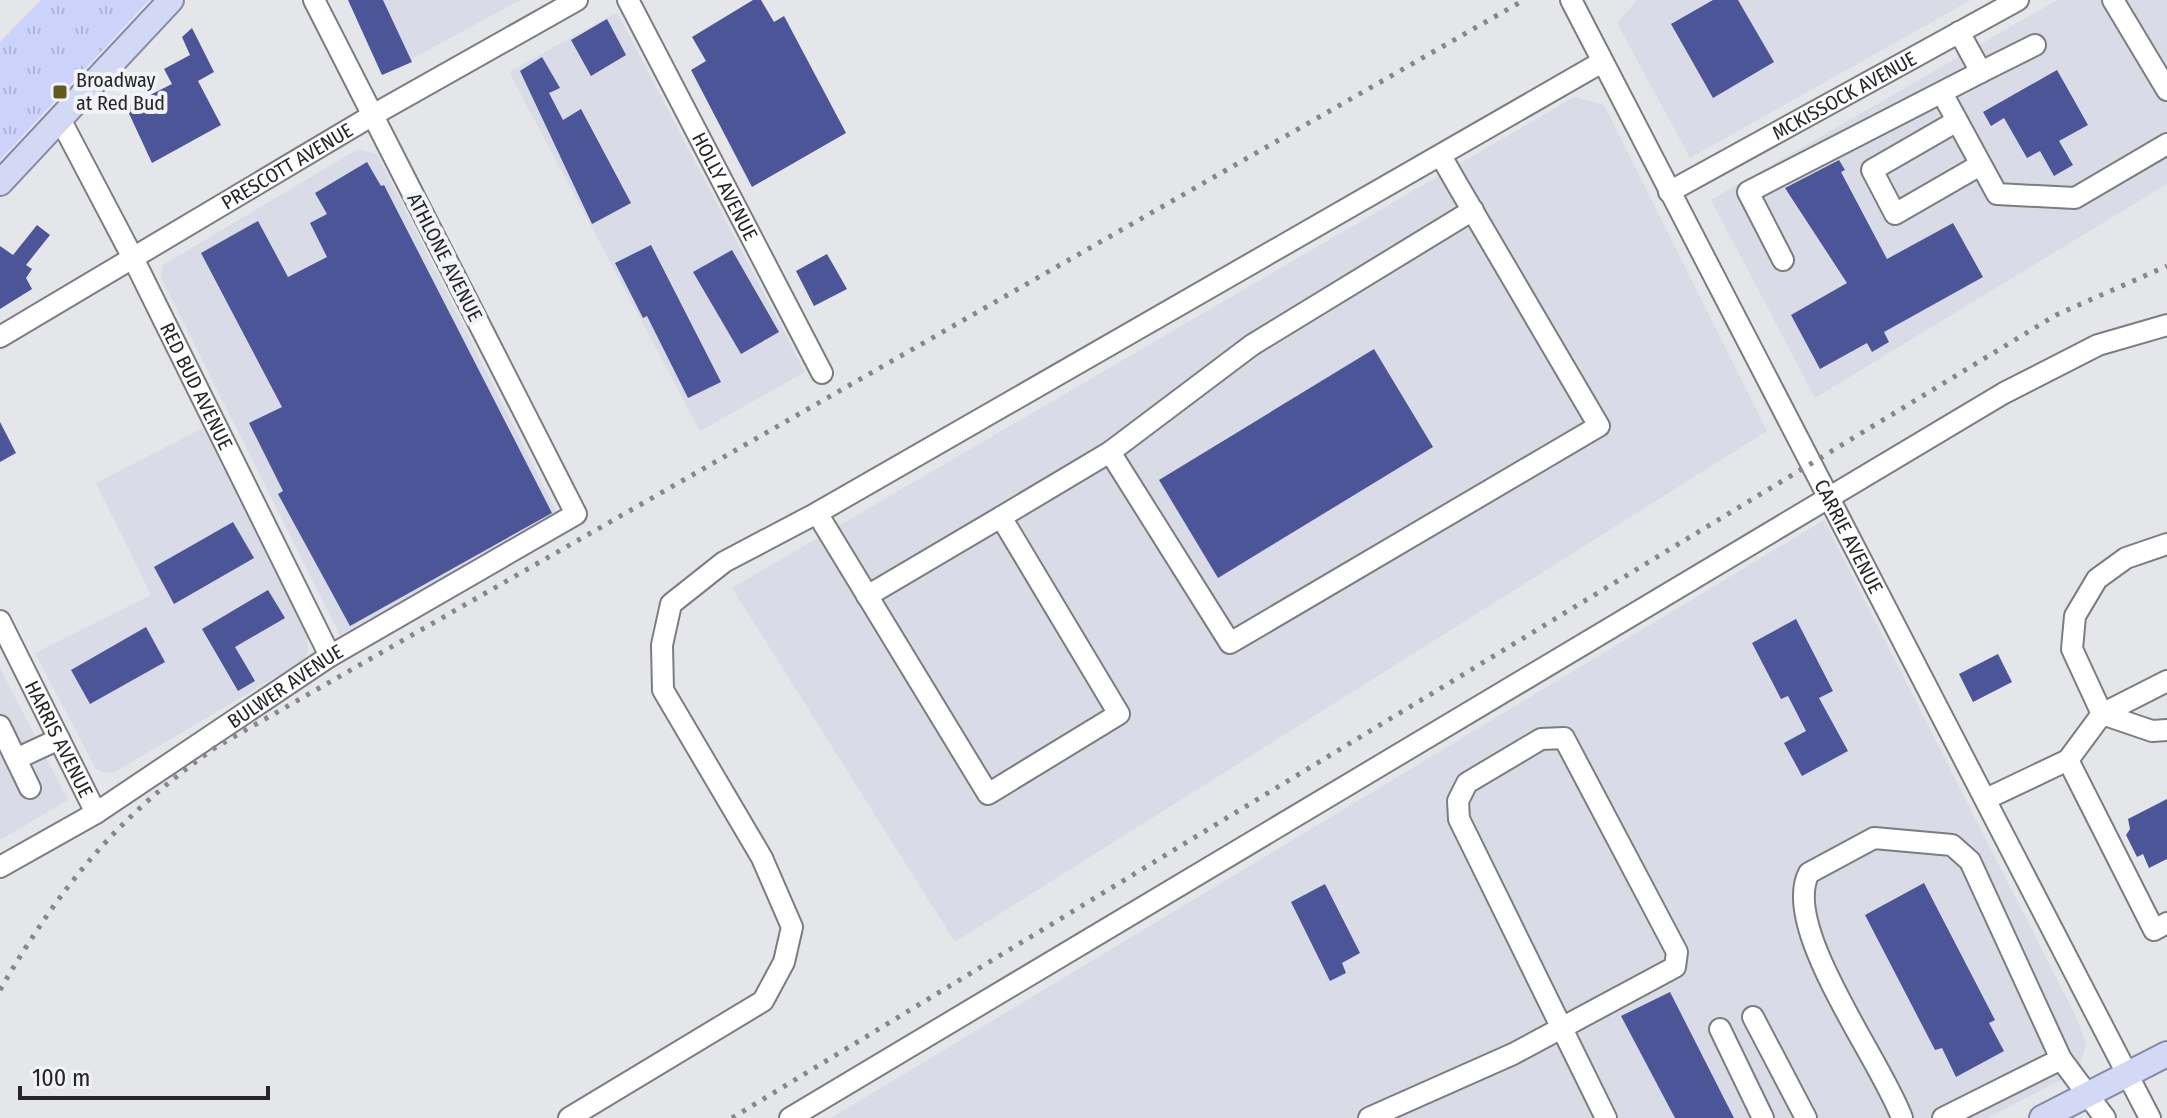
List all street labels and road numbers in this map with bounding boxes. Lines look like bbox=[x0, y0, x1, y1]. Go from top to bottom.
street label: MCKISSOCK AVENUE bbox=[1768, 46, 1920, 145]
street label: PRESCOTT AVENUE bbox=[217, 118, 357, 214]
street label: HOLLY AVENUE bbox=[687, 128, 763, 244]
street label: ATHLONE AVENUE bbox=[402, 189, 488, 325]
street label: RED BUD AVENUE bbox=[155, 319, 238, 454]
street label: CARRIE AVENUE bbox=[1809, 475, 1888, 597]
street label: BULWER AVENUE bbox=[223, 639, 347, 733]
street label: HARRIS AVENUE bbox=[20, 677, 98, 801]

